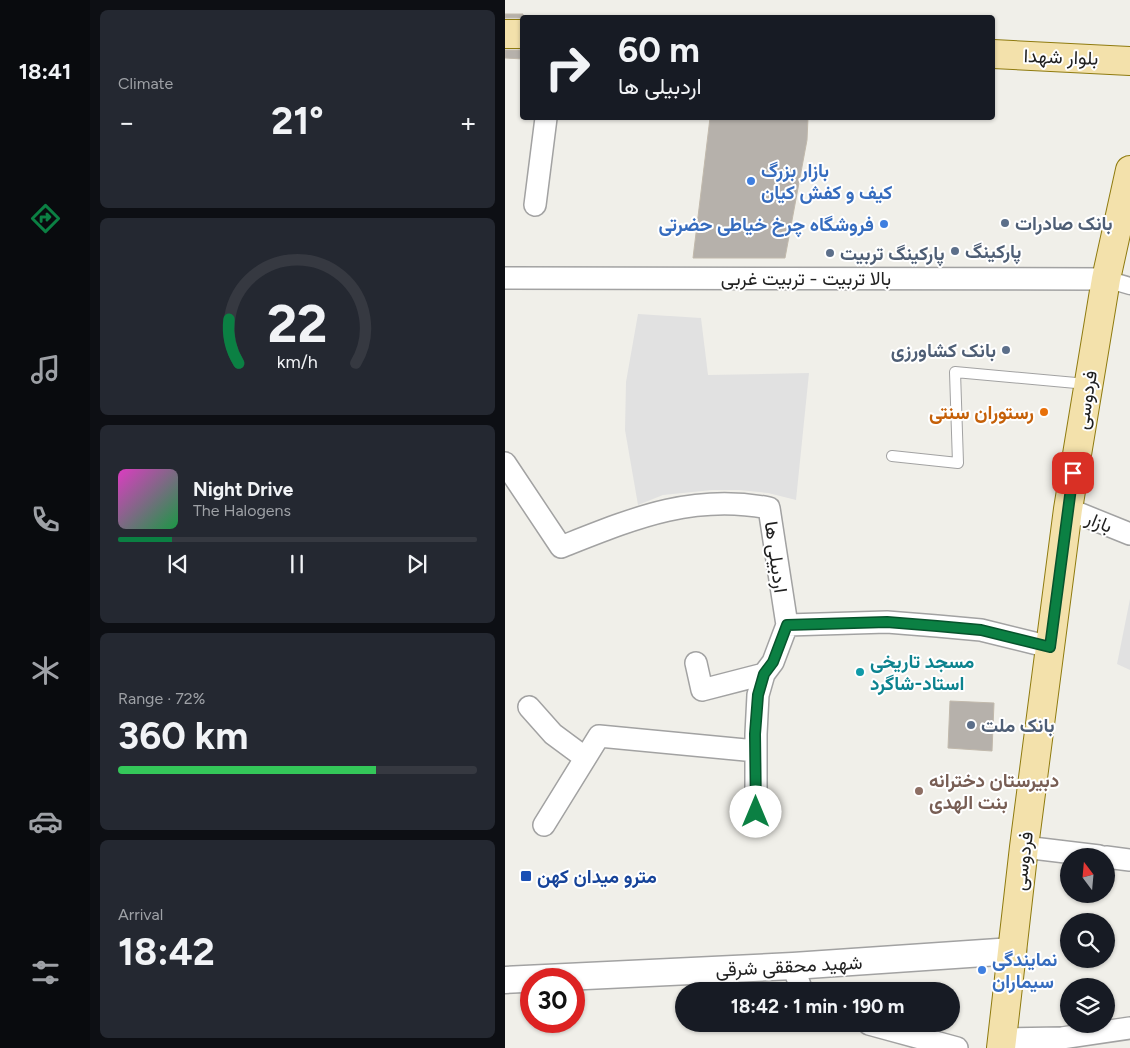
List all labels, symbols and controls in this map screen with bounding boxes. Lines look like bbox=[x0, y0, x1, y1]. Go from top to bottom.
text: 60 m bbox=[618, 29, 700, 71]
icon: right bbox=[535, 35, 600, 100]
street label: بلوار شهدا bbox=[1023, 44, 1099, 70]
text: 18:41 bbox=[19, 58, 71, 85]
text: اردبیلی ها bbox=[618, 73, 702, 100]
text: Climate bbox=[118, 74, 173, 93]
text: 21° bbox=[271, 98, 324, 144]
text: − bbox=[118, 105, 135, 139]
text: + bbox=[460, 105, 477, 139]
place label: بازار بزرگ کیف و کفش کیان bbox=[761, 159, 893, 205]
marker: بازار بزرگ کیف و کفش کیان bbox=[745, 175, 757, 187]
icon: directions bbox=[28, 201, 63, 236]
place label: بانک صادرات bbox=[1015, 212, 1113, 236]
place label: فروشگاه چرخ خیاطی حضرتی bbox=[658, 213, 874, 238]
marker: بانک صادرات bbox=[999, 217, 1011, 229]
marker: فروشگاه چرخ خیاطی حضرتی bbox=[878, 218, 890, 230]
place label: پارکینگ bbox=[965, 240, 1021, 265]
place label: پارکینگ تربیت bbox=[840, 242, 945, 267]
marker: پارکینگ bbox=[949, 245, 961, 257]
marker: پارکینگ تربیت bbox=[824, 247, 836, 259]
street label: بالا تربیت - تربیت غربی bbox=[721, 267, 891, 290]
text: 22 bbox=[267, 293, 328, 355]
place label: بانک کشاورزی bbox=[891, 339, 996, 363]
marker: بانک کشاورزی bbox=[1000, 344, 1012, 356]
text: km/h bbox=[277, 351, 318, 372]
icon: music bbox=[28, 352, 63, 387]
street label: فردوسی bbox=[1070, 369, 1102, 431]
place label: رستوران سنتی bbox=[929, 401, 1034, 425]
marker: رستوران سنتی bbox=[1038, 406, 1050, 418]
pin bbox=[1052, 452, 1094, 494]
icon: arrive bbox=[1059, 459, 1087, 487]
text: Night Drive bbox=[193, 478, 293, 501]
text: The Halogens bbox=[193, 501, 291, 520]
icon: phone bbox=[28, 502, 63, 537]
street label: بازار bbox=[1081, 506, 1116, 538]
street label: اردبیلی ها bbox=[760, 520, 792, 594]
icon: previous bbox=[164, 550, 192, 578]
icon: pause bbox=[283, 550, 311, 578]
icon: next bbox=[403, 550, 431, 578]
place label: مسجد تاریخی استاد-شاگرد bbox=[870, 650, 974, 696]
icon: climate bbox=[28, 653, 63, 688]
marker: مسجد تاریخی استاد-شاگرد bbox=[854, 666, 866, 678]
text: Range · 72% bbox=[118, 689, 205, 708]
text: 360 km bbox=[118, 713, 248, 759]
place label: بانک ملت bbox=[981, 714, 1054, 737]
marker: بانک ملت bbox=[965, 719, 977, 731]
place label: دبیرستان دخترانه بنت الهدی bbox=[929, 769, 1059, 814]
position arrow bbox=[729, 785, 781, 837]
marker: دبیرستان دخترانه بنت الهدی bbox=[913, 785, 925, 797]
icon: car bbox=[28, 804, 63, 839]
street label: فردوسی bbox=[1008, 830, 1038, 892]
north arrow bbox=[1060, 848, 1115, 902]
map controls bbox=[1060, 848, 1115, 1033]
place label: مترو میدان کهن bbox=[537, 865, 657, 889]
marker: مترو میدان کهن bbox=[519, 869, 533, 883]
text: Arrival bbox=[118, 905, 163, 924]
button: search bbox=[1060, 913, 1115, 968]
text: 18:42 bbox=[118, 929, 215, 975]
place label: نمایندگی سیماران bbox=[992, 948, 1057, 994]
street label: شهید محققی شرقی bbox=[715, 951, 863, 981]
icon: filters bbox=[28, 955, 63, 990]
marker: نمایندگی سیماران bbox=[976, 964, 988, 976]
speed limit sign: 30 bbox=[520, 968, 585, 1033]
button: layers bbox=[1060, 978, 1115, 1033]
text: 18:42 · 1 min · 190 m bbox=[731, 995, 904, 1018]

